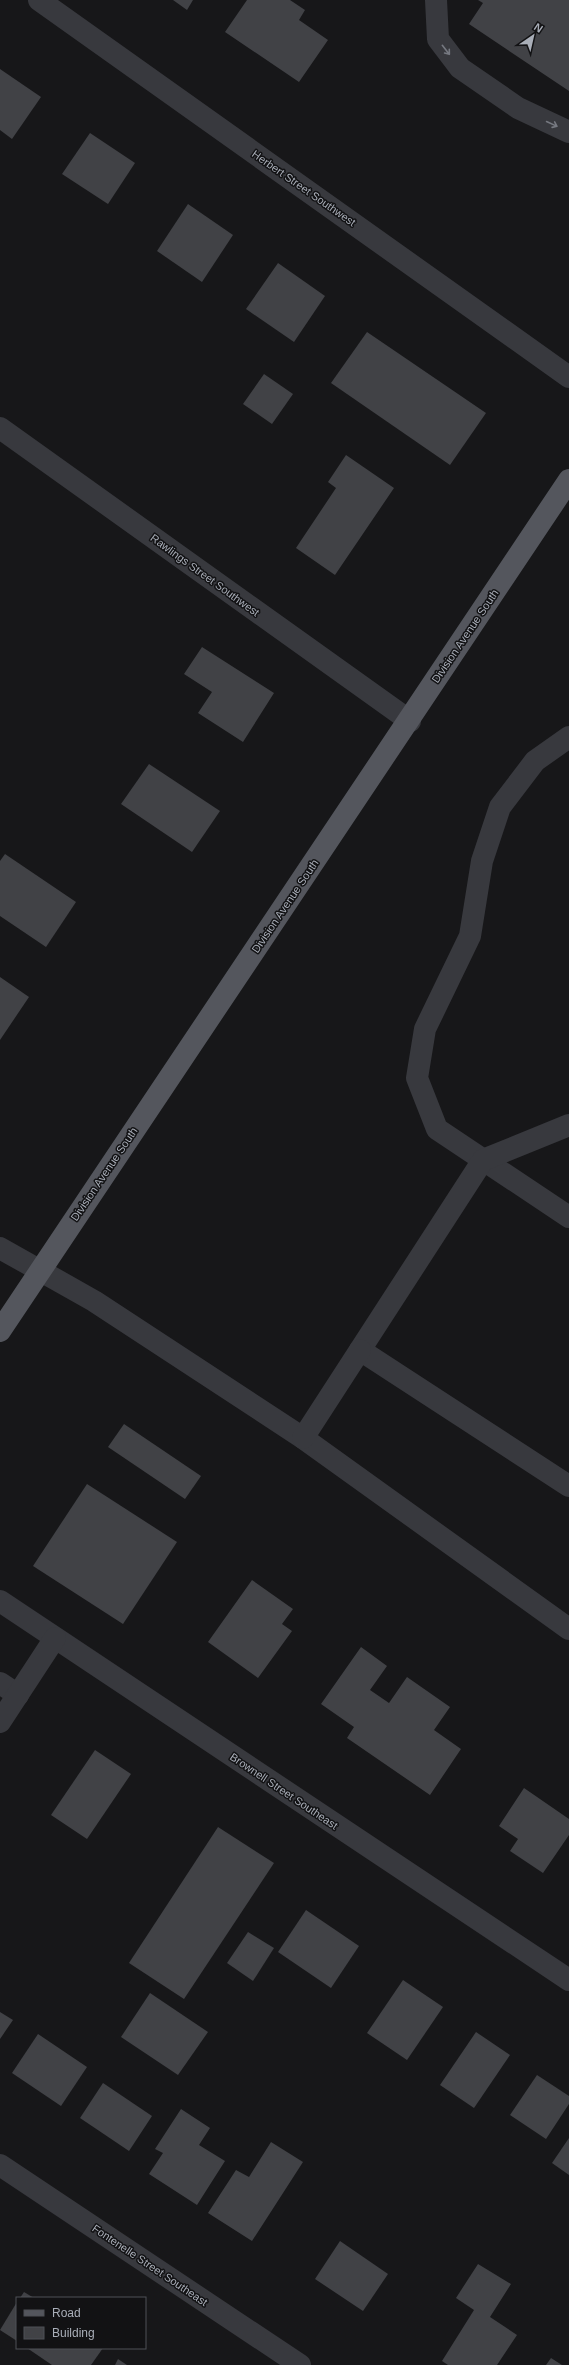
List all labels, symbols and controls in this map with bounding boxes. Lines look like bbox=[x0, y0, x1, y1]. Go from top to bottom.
north arrow bbox=[513, 16, 553, 56]
text: N bbox=[532, 21, 545, 35]
one-way arrow bbox=[442, 45, 451, 56]
one-way arrow bbox=[545, 121, 557, 128]
street label: Herbert Street Southwest bbox=[250, 148, 358, 228]
street label: Rawlings Street Southwest bbox=[148, 532, 262, 618]
street label: Division Avenue South bbox=[429, 587, 501, 685]
street label: Division Avenue South bbox=[249, 857, 321, 955]
street label: Division Avenue South bbox=[68, 1125, 140, 1223]
street label: Brownell Street Southeast bbox=[228, 1750, 340, 1832]
street label: Fontenelle Street Southeast bbox=[90, 2222, 210, 2308]
legend bbox=[16, 2297, 146, 2349]
text: Road bbox=[52, 2306, 81, 2320]
text: Building bbox=[52, 2326, 95, 2340]

